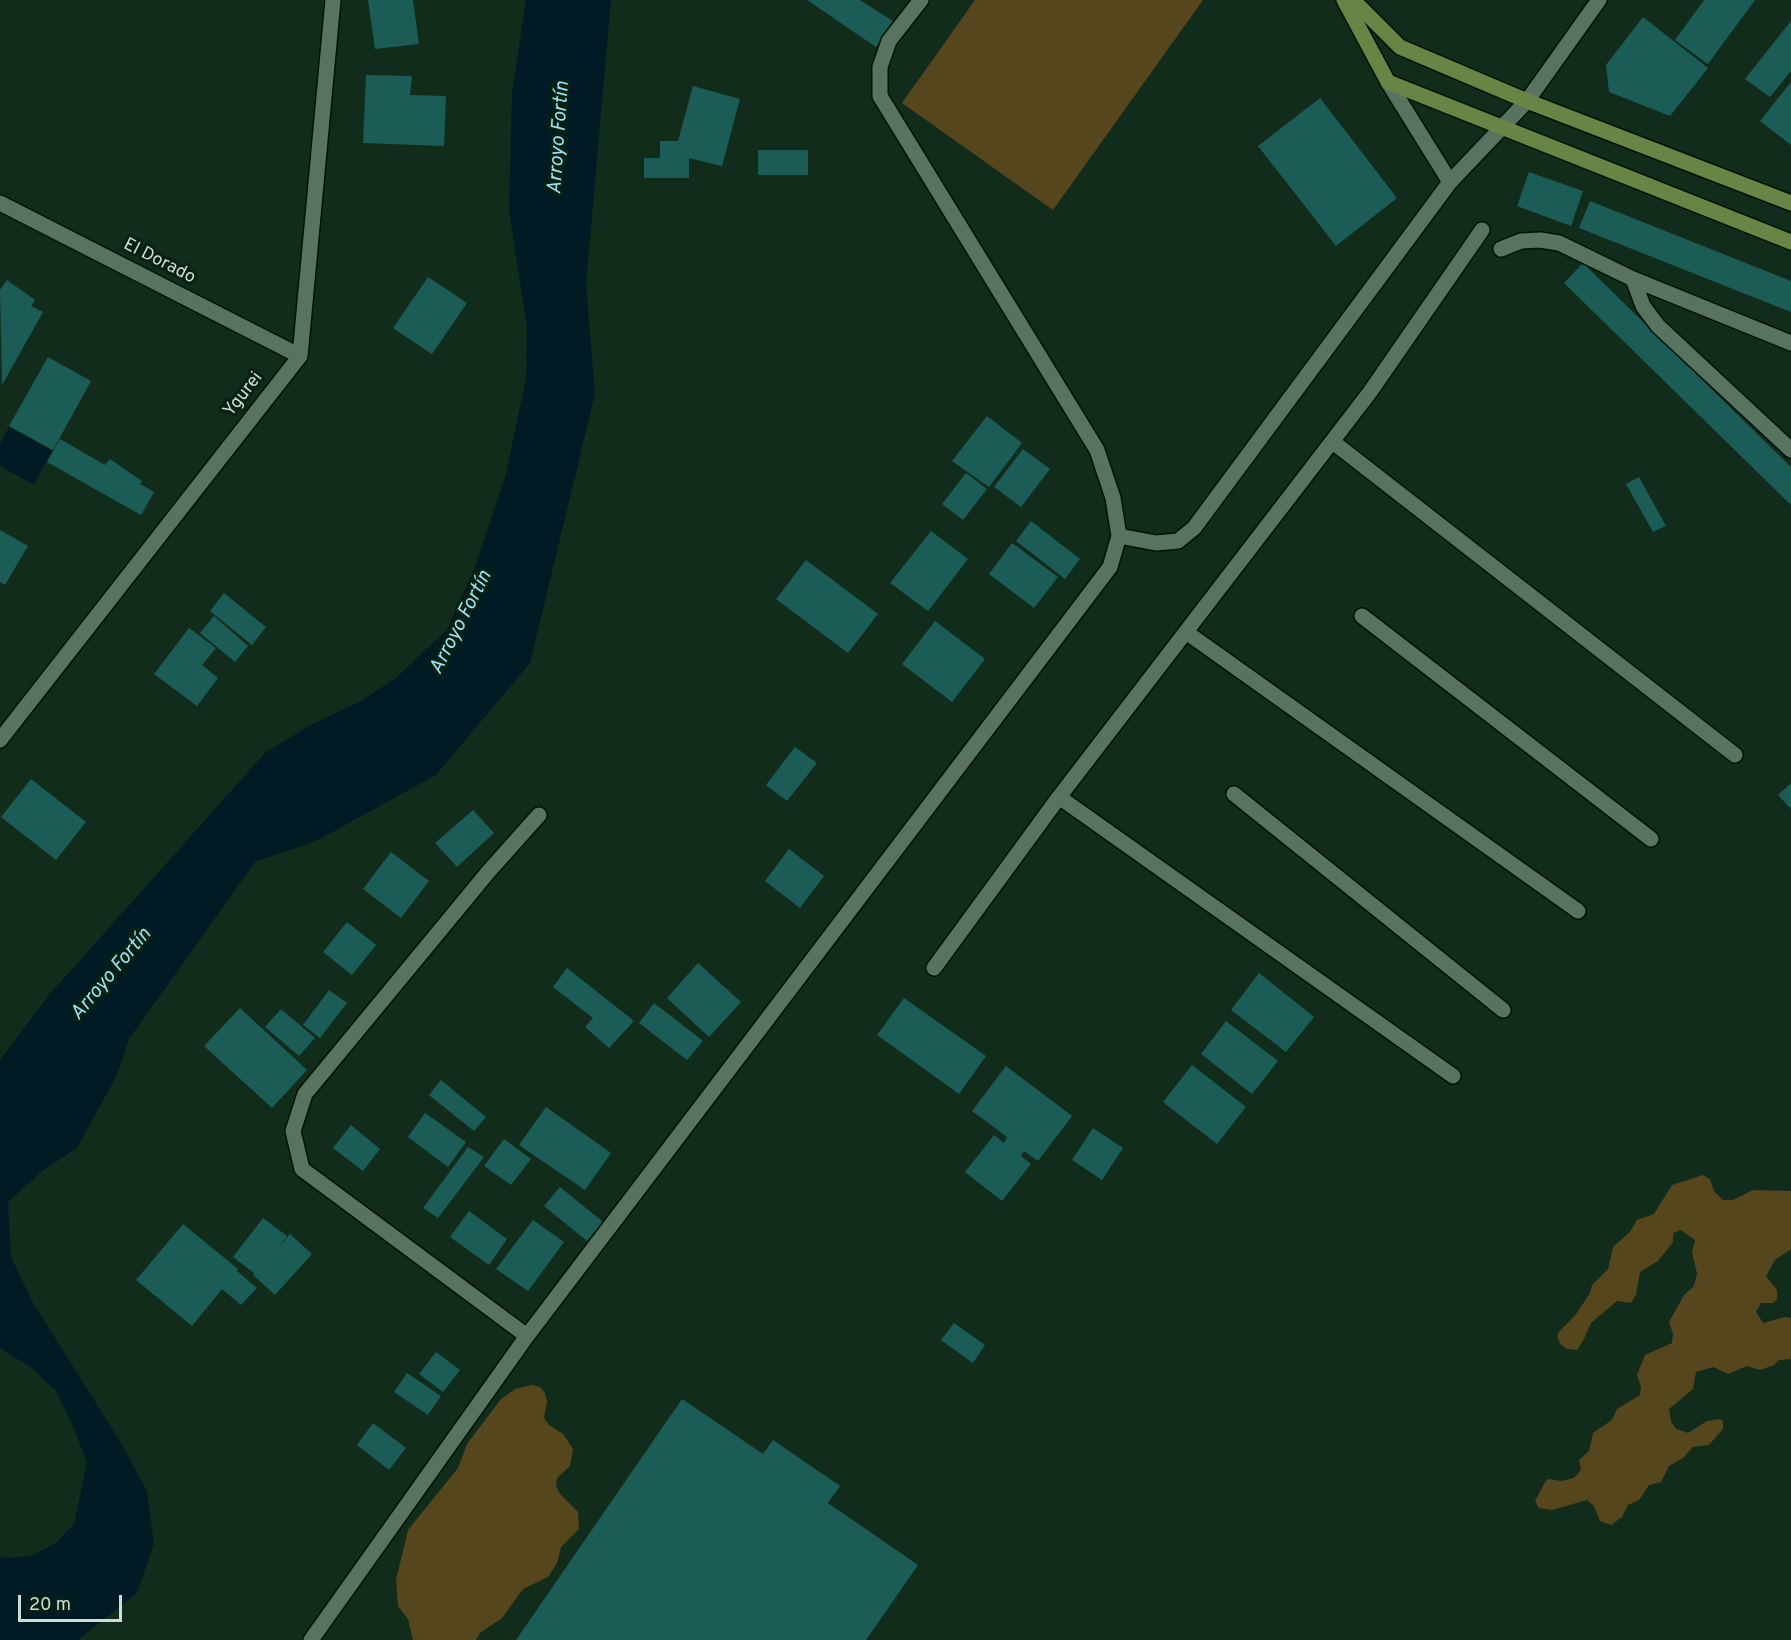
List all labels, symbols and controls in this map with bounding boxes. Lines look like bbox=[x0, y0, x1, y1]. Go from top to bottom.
water label: Arroyo Fortín bbox=[544, 81, 576, 195]
street label: El Dorado bbox=[119, 235, 199, 289]
street label: Ygurei bbox=[220, 368, 268, 422]
water label: Arroyo Fortín bbox=[426, 567, 498, 679]
water label: Arroyo Fortín bbox=[66, 924, 158, 1026]
scale bar bbox=[21, 1583, 124, 1621]
text: 20 m bbox=[29, 1594, 71, 1617]

